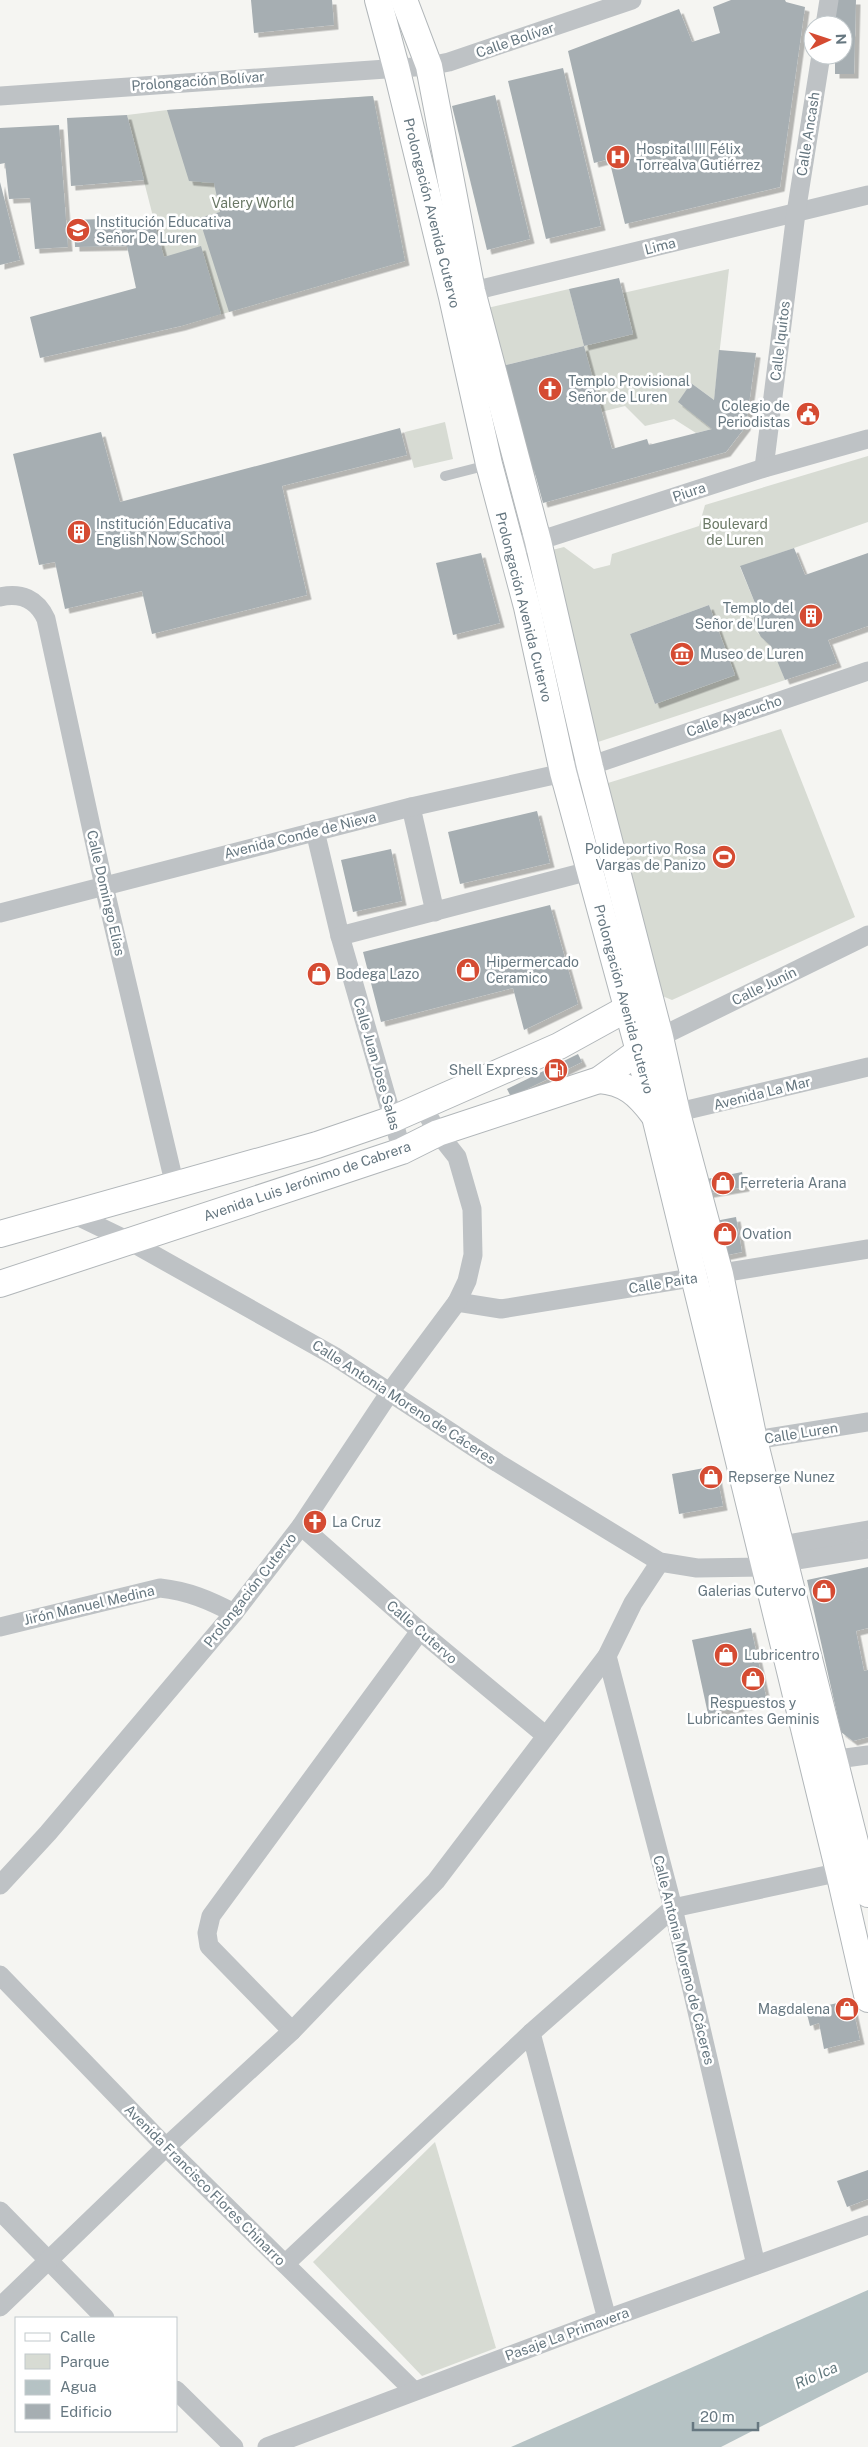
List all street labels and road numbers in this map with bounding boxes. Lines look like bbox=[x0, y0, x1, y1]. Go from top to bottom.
street label: Calle Bolívar bbox=[474, 19, 556, 61]
street label: Prolongación Bolívar bbox=[131, 68, 265, 94]
street label: Calle Ancash bbox=[793, 91, 823, 177]
street label: Prolongación Avenida Cutervo bbox=[401, 116, 463, 310]
street label: Lima bbox=[643, 234, 677, 258]
street label: Calle Iquitos bbox=[767, 300, 793, 382]
street label: Piura bbox=[671, 479, 707, 505]
street label: Prolongación Avenida Cutervo bbox=[493, 510, 555, 704]
street label: Calle Ayacucho bbox=[684, 692, 784, 740]
street label: Avenida Conde de Nieva bbox=[222, 808, 378, 862]
street label: Calle Domingo Elías bbox=[84, 829, 128, 957]
street label: Prolongación Avenida Cutervo bbox=[591, 903, 657, 1095]
street label: Calle Junín bbox=[729, 964, 799, 1008]
street label: Calle Juan Jose Salas bbox=[350, 996, 404, 1132]
street label: Avenida La Mar bbox=[712, 1073, 812, 1113]
street label: Avenida Luis Jerónimo de Cabrera bbox=[201, 1138, 413, 1224]
street label: Calle Paita bbox=[627, 1270, 699, 1296]
street label: Calle Antonia Moreno de Cáceres bbox=[309, 1337, 499, 1467]
street label: Calle Luren bbox=[763, 1419, 839, 1447]
street label: Prolongación Cutervo bbox=[201, 1530, 299, 1650]
street label: Jirón Manuel Medina bbox=[22, 1582, 156, 1628]
street label: Calle Cutervo bbox=[384, 1597, 460, 1667]
street label: Calle Antonia Moreno de Cáceres bbox=[650, 1854, 718, 2066]
street label: Avenida Francisco Flores Chinarro bbox=[121, 2101, 289, 2269]
street label: Pasaje La Primavera bbox=[503, 2304, 631, 2364]

